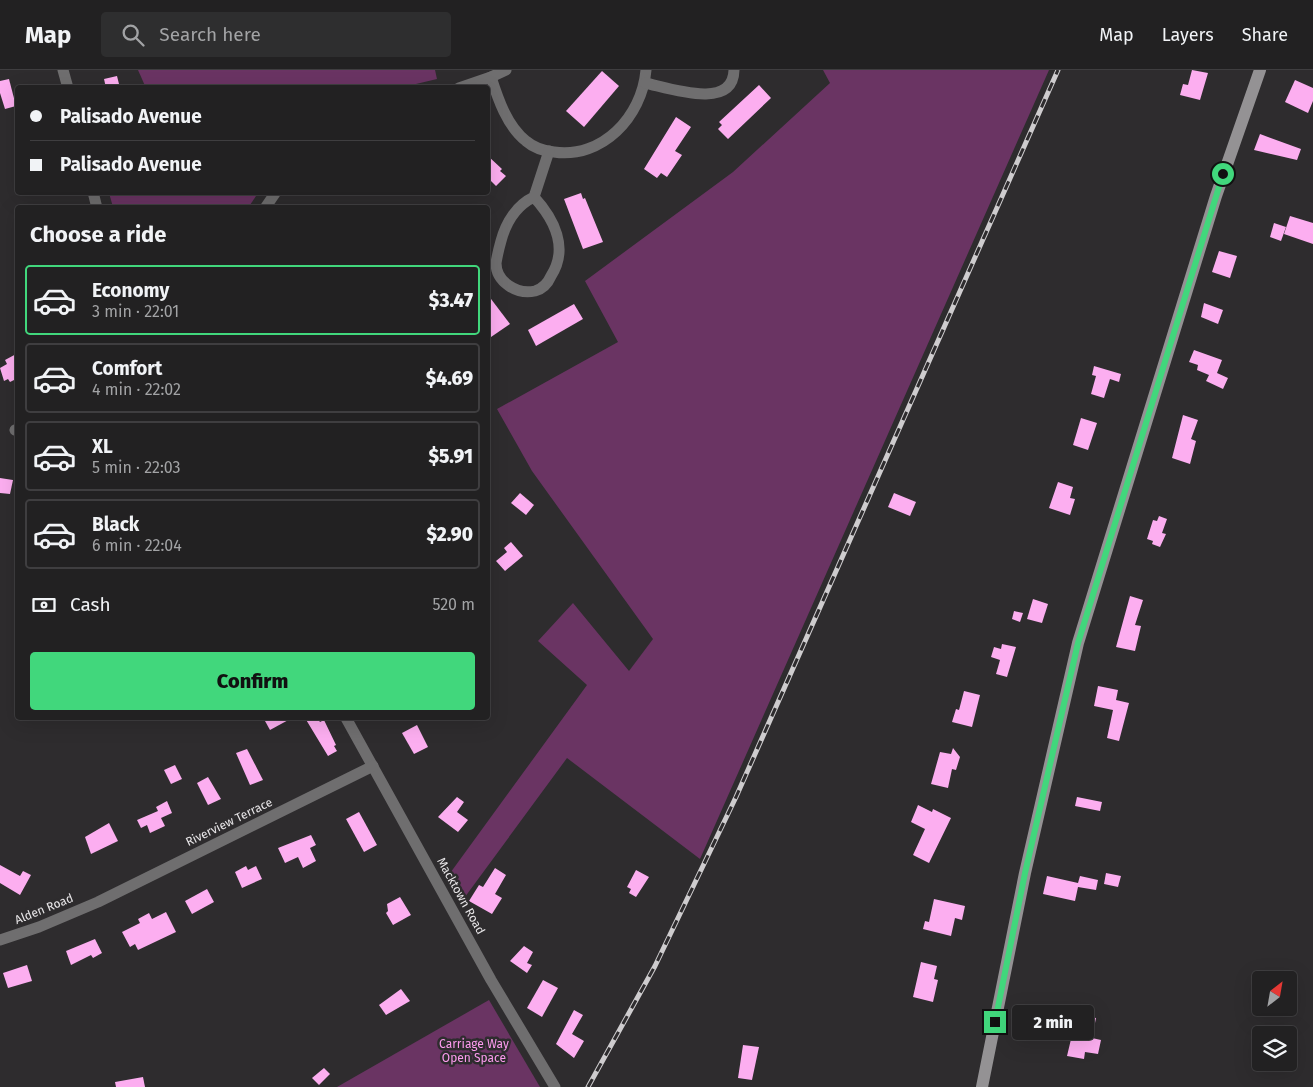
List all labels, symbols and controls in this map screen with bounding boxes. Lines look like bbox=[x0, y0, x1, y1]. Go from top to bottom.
search box bbox=[101, 12, 451, 57]
text: Map bbox=[25, 21, 71, 49]
icon: search bbox=[119, 21, 147, 49]
text: Search here bbox=[159, 23, 261, 46]
text: Map bbox=[1099, 24, 1134, 46]
text: Layers bbox=[1162, 24, 1214, 46]
text: Share bbox=[1242, 24, 1288, 46]
text: Palisado Avenue bbox=[60, 105, 202, 128]
text: Palisado Avenue bbox=[60, 153, 202, 176]
route start bbox=[1212, 163, 1234, 185]
text: Choose a ride bbox=[30, 221, 166, 248]
icon: car bbox=[32, 278, 77, 323]
text: Economy bbox=[92, 279, 169, 302]
text: $3.47 bbox=[429, 289, 473, 312]
text: 3 min · 22:01 bbox=[92, 302, 179, 321]
icon: car bbox=[32, 356, 77, 401]
text: Comfort bbox=[92, 357, 162, 380]
text: $4.69 bbox=[426, 367, 473, 390]
text: 4 min · 22:02 bbox=[92, 380, 181, 399]
icon: car bbox=[32, 434, 77, 479]
text: XL bbox=[92, 435, 113, 458]
text: $5.91 bbox=[428, 445, 473, 468]
text: 5 min · 22:03 bbox=[92, 458, 181, 477]
icon: car bbox=[32, 512, 77, 557]
text: Black bbox=[92, 513, 139, 536]
text: $2.90 bbox=[426, 523, 473, 546]
text: 6 min · 22:04 bbox=[92, 536, 182, 555]
icon: cash bbox=[30, 591, 58, 619]
text: Cash bbox=[70, 593, 111, 616]
text: 520 m bbox=[432, 595, 475, 614]
button: Confirm bbox=[30, 652, 475, 710]
street label: Riverview Terrace bbox=[183, 795, 275, 849]
street label: Macktown Road bbox=[434, 855, 488, 937]
street label: Alden Road bbox=[13, 891, 75, 927]
north arrow bbox=[1252, 971, 1298, 1016]
map controls bbox=[1252, 971, 1297, 1071]
callout: 2 min bbox=[1012, 1004, 1095, 1040]
route end bbox=[984, 1011, 1006, 1033]
text: 2 min bbox=[1033, 1013, 1073, 1032]
button: layers bbox=[1252, 1026, 1297, 1071]
park label: Carriage Way Open Space bbox=[439, 1037, 509, 1065]

